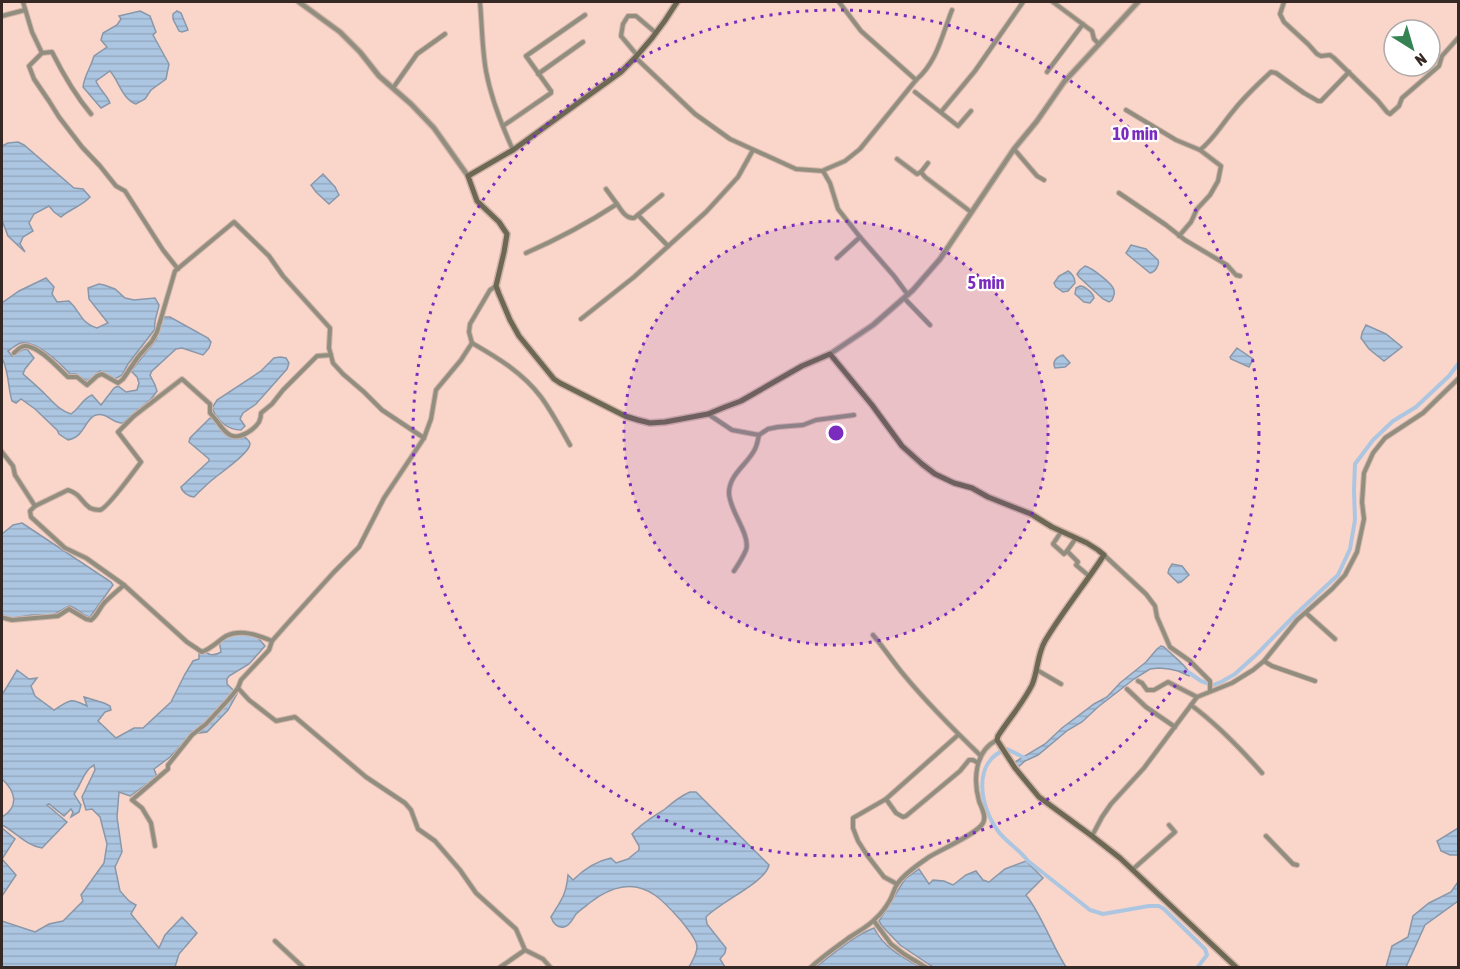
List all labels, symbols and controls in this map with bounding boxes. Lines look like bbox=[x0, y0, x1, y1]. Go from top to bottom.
north arrow bbox=[1382, 18, 1442, 78]
text: N bbox=[1412, 50, 1430, 70]
text: 10 min bbox=[1112, 123, 1158, 144]
text: 5 min bbox=[968, 272, 1005, 293]
centre of rings bbox=[826, 423, 846, 443]

